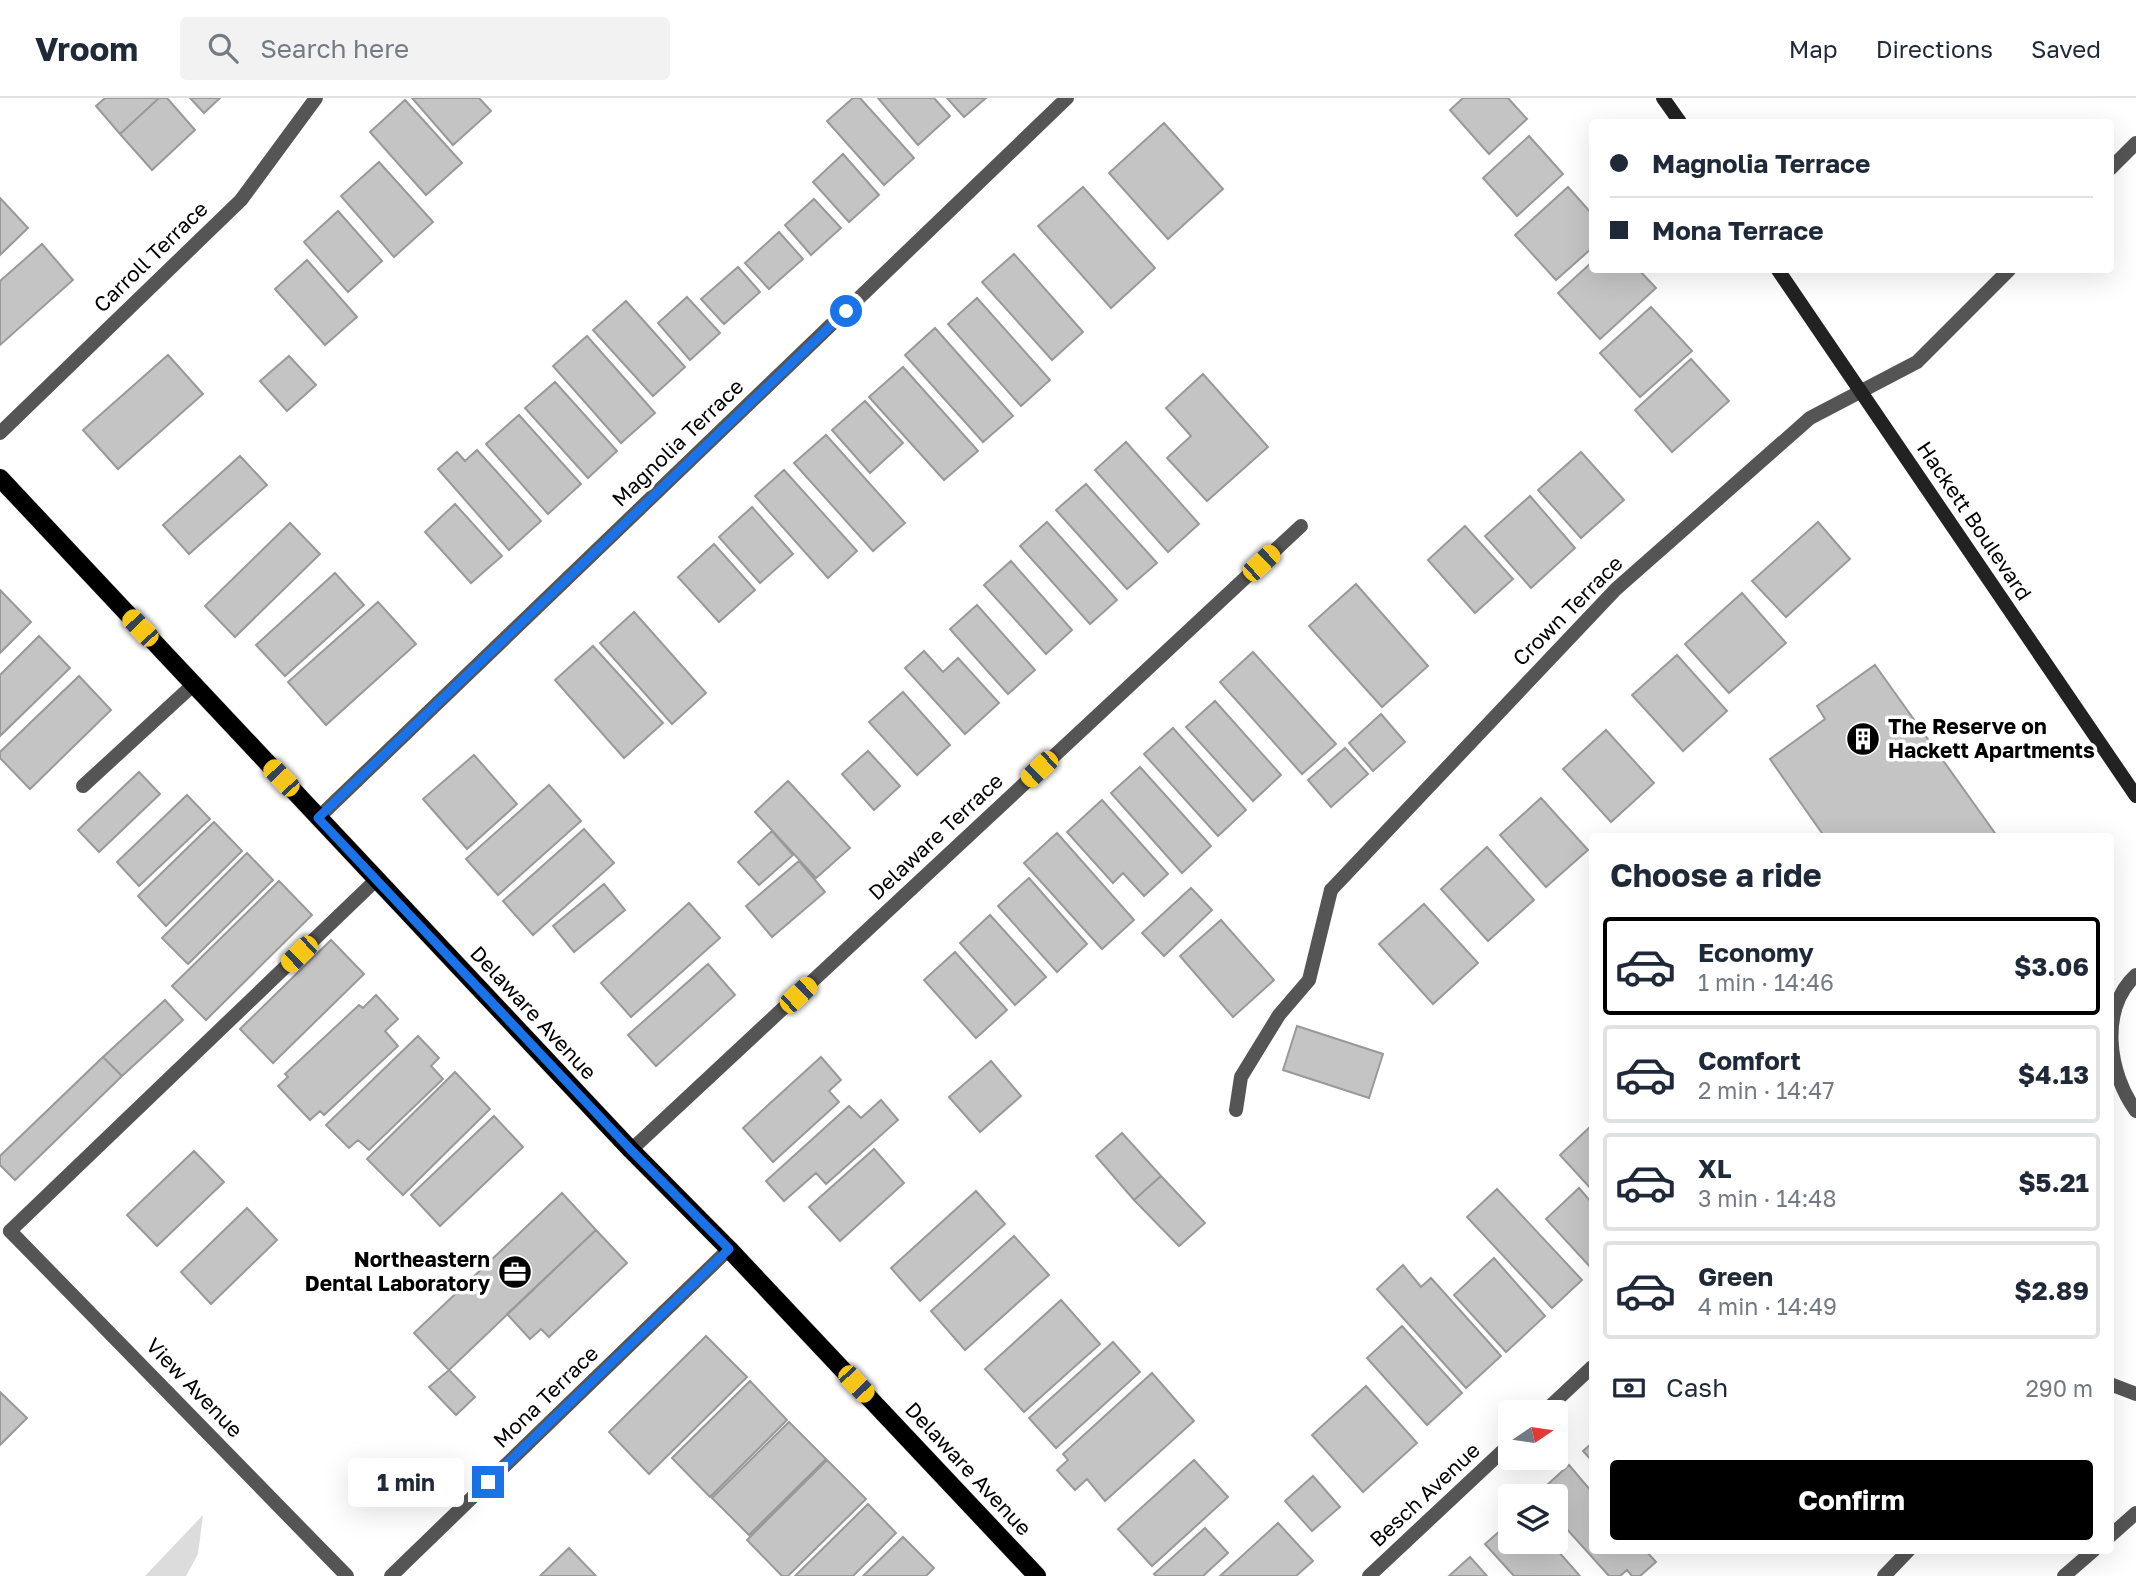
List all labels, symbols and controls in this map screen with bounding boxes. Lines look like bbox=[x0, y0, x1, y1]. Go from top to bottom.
search box bbox=[180, 17, 670, 80]
text: Vroom bbox=[35, 29, 138, 68]
icon: search bbox=[204, 29, 242, 67]
text: Search here bbox=[260, 33, 409, 64]
text: Map bbox=[1789, 34, 1838, 63]
text: Directions bbox=[1876, 34, 1993, 63]
text: Saved bbox=[2031, 34, 2101, 63]
text: Magnolia Terrace bbox=[1652, 148, 1870, 179]
street label: Carroll Terrace bbox=[88, 195, 213, 317]
text: Mona Terrace bbox=[1652, 215, 1823, 246]
route start bbox=[830, 295, 862, 327]
street label: Magnolia Terrace bbox=[606, 373, 748, 512]
street label: Hackett Boulevard bbox=[1912, 436, 2038, 605]
car bbox=[1239, 541, 1284, 585]
street label: Crown Terrace bbox=[1507, 550, 1628, 671]
car bbox=[118, 605, 163, 651]
place label: The Reserve on Hackett Apartments bbox=[1888, 713, 2095, 763]
building icon: The Reserve on Hackett Apartments bbox=[1844, 720, 1882, 758]
car bbox=[1017, 747, 1062, 791]
car bbox=[259, 755, 304, 801]
street label: Delaware Terrace bbox=[863, 767, 1008, 905]
text: Choose a ride bbox=[1610, 856, 1822, 894]
car bbox=[277, 932, 322, 976]
icon: car bbox=[1614, 935, 1677, 998]
text: Economy bbox=[1698, 937, 1814, 968]
street label: Delaware Avenue bbox=[465, 940, 602, 1085]
text: $3.06 bbox=[2014, 951, 2089, 982]
text: 1 min · 14:46 bbox=[1698, 968, 1834, 996]
car bbox=[776, 973, 821, 1017]
icon: car bbox=[1614, 1043, 1677, 1106]
text: Comfort bbox=[1698, 1045, 1801, 1076]
text: $4.13 bbox=[2018, 1059, 2089, 1090]
text: 2 min · 14:47 bbox=[1698, 1076, 1834, 1104]
icon: car bbox=[1614, 1151, 1677, 1214]
text: XL bbox=[1698, 1153, 1732, 1184]
text: $5.21 bbox=[2018, 1167, 2089, 1198]
text: 3 min · 14:48 bbox=[1698, 1184, 1836, 1212]
place label: Northeastern Dental Laboratory bbox=[305, 1246, 490, 1296]
office icon: Northeastern Dental Laboratory bbox=[496, 1253, 534, 1291]
icon: car bbox=[1614, 1259, 1677, 1322]
text: Green bbox=[1698, 1261, 1773, 1292]
text: $2.89 bbox=[2014, 1275, 2089, 1306]
text: 4 min · 14:49 bbox=[1698, 1292, 1837, 1320]
street label: View Avenue bbox=[141, 1332, 249, 1442]
street label: Mona Terrace bbox=[487, 1340, 603, 1453]
car bbox=[834, 1361, 879, 1407]
icon: cash bbox=[1610, 1369, 1648, 1407]
text: Cash bbox=[1666, 1372, 1728, 1403]
text: 290 m bbox=[2025, 1374, 2093, 1402]
street label: Delaware Avenue bbox=[900, 1396, 1037, 1541]
north arrow bbox=[1498, 1400, 1568, 1470]
map controls bbox=[1498, 1400, 1568, 1554]
street label: Besch Avenue bbox=[1364, 1437, 1485, 1552]
callout: 1 min bbox=[348, 1458, 463, 1506]
button: Confirm bbox=[1610, 1460, 2093, 1540]
route end bbox=[472, 1466, 504, 1498]
text: 1 min bbox=[377, 1468, 435, 1496]
button: layers bbox=[1498, 1484, 1568, 1554]

